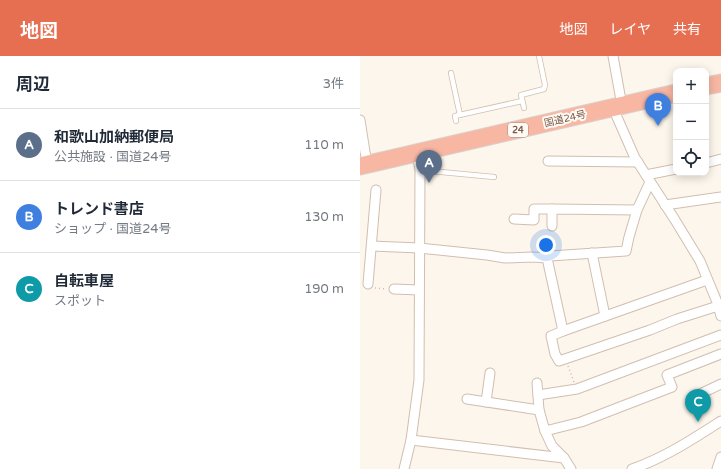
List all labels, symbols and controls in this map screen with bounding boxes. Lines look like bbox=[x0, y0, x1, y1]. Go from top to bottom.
text: 地図 bbox=[20, 20, 58, 42]
text: 地図 bbox=[559, 21, 587, 38]
text: レイヤ bbox=[609, 21, 651, 38]
text: 共有 bbox=[673, 21, 701, 38]
map controls bbox=[673, 68, 709, 176]
button: + bbox=[673, 68, 709, 104]
text: 周辺 bbox=[16, 74, 50, 95]
text: 3件 bbox=[323, 76, 344, 92]
pin: B bbox=[645, 93, 671, 126]
button: − bbox=[673, 104, 709, 140]
street label: 国道24号 bbox=[543, 108, 587, 130]
road number: 24 bbox=[508, 123, 528, 137]
text: 和歌山加納郵便局 bbox=[54, 128, 174, 146]
text: A bbox=[24, 137, 34, 153]
text: 110 m bbox=[304, 137, 344, 153]
button: locate bbox=[673, 140, 709, 176]
text: 公共施設 · 国道24号 bbox=[54, 149, 171, 165]
pin: A bbox=[416, 150, 442, 183]
text: トレンド書店 bbox=[54, 200, 144, 218]
text: B bbox=[24, 209, 34, 225]
text: 130 m bbox=[304, 209, 344, 225]
text: ショップ · 国道24号 bbox=[54, 221, 171, 237]
your location bbox=[536, 235, 556, 255]
text: 自転車屋 bbox=[54, 272, 114, 290]
text: C bbox=[24, 281, 34, 297]
text: 190 m bbox=[304, 281, 344, 297]
text: スポット bbox=[54, 293, 106, 309]
pin: C bbox=[685, 389, 711, 422]

